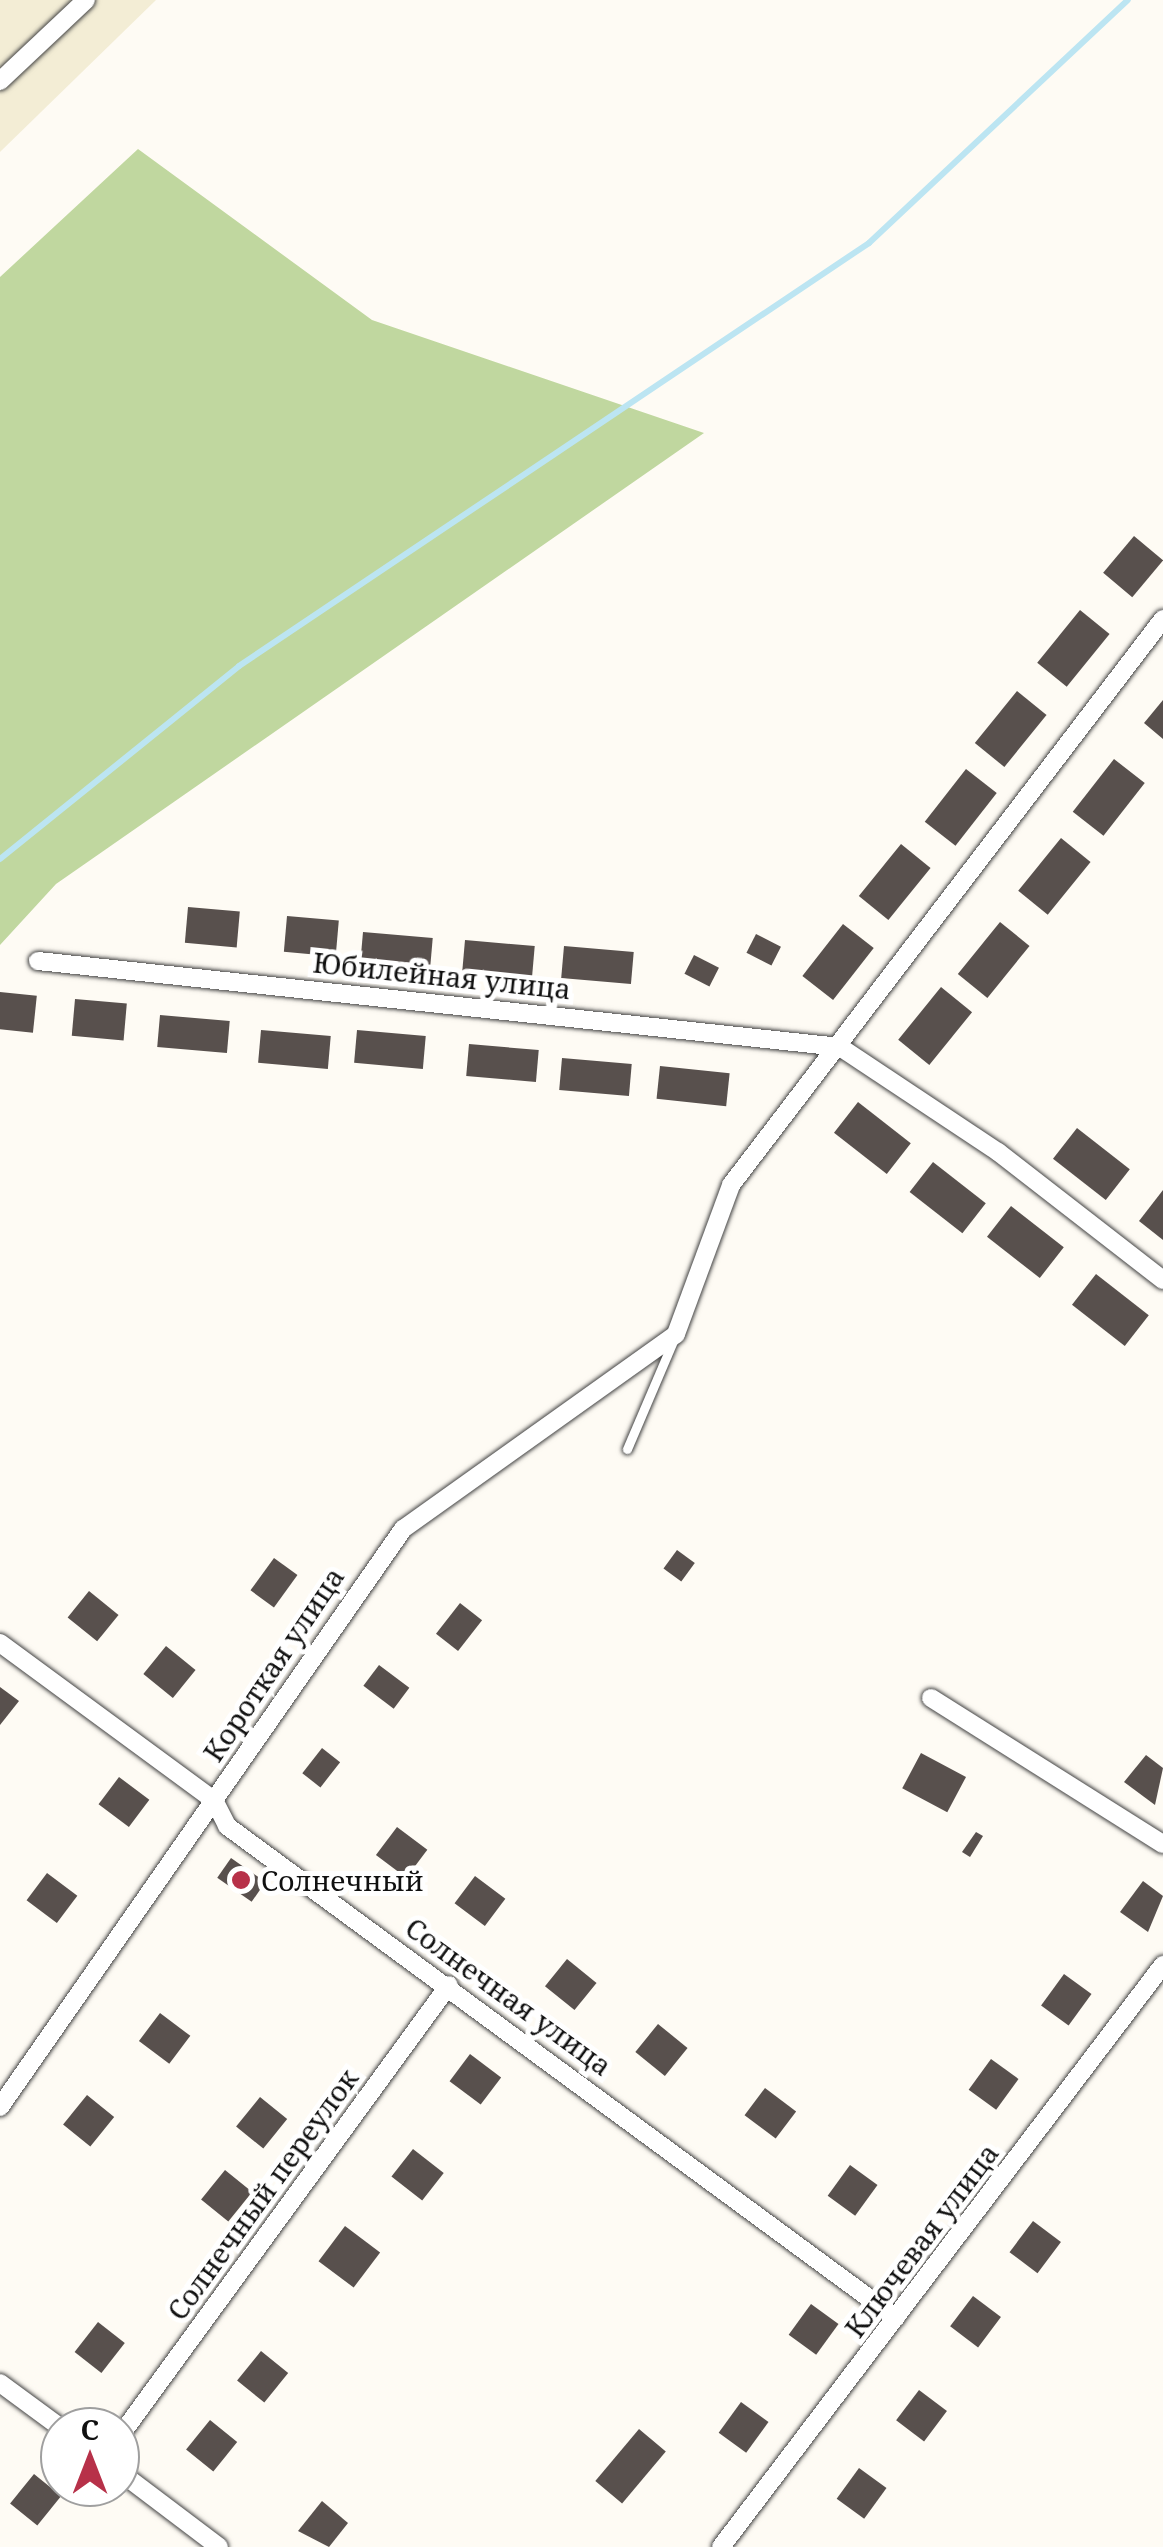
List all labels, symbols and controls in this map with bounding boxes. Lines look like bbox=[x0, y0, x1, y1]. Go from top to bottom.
street label: Юбилейная улица bbox=[311, 945, 573, 1005]
street label: Короткая улица bbox=[196, 1561, 350, 1767]
place label: Солнечный bbox=[261, 1863, 424, 1897]
marker: Солнечный bbox=[230, 1869, 252, 1891]
street label: Солнечная улица bbox=[399, 1910, 619, 2082]
street label: Солнечный переулок bbox=[160, 2062, 364, 2326]
street label: Ключевая улица bbox=[837, 2137, 1005, 2343]
north arrow bbox=[40, 2407, 140, 2507]
text: С bbox=[81, 2410, 99, 2448]

